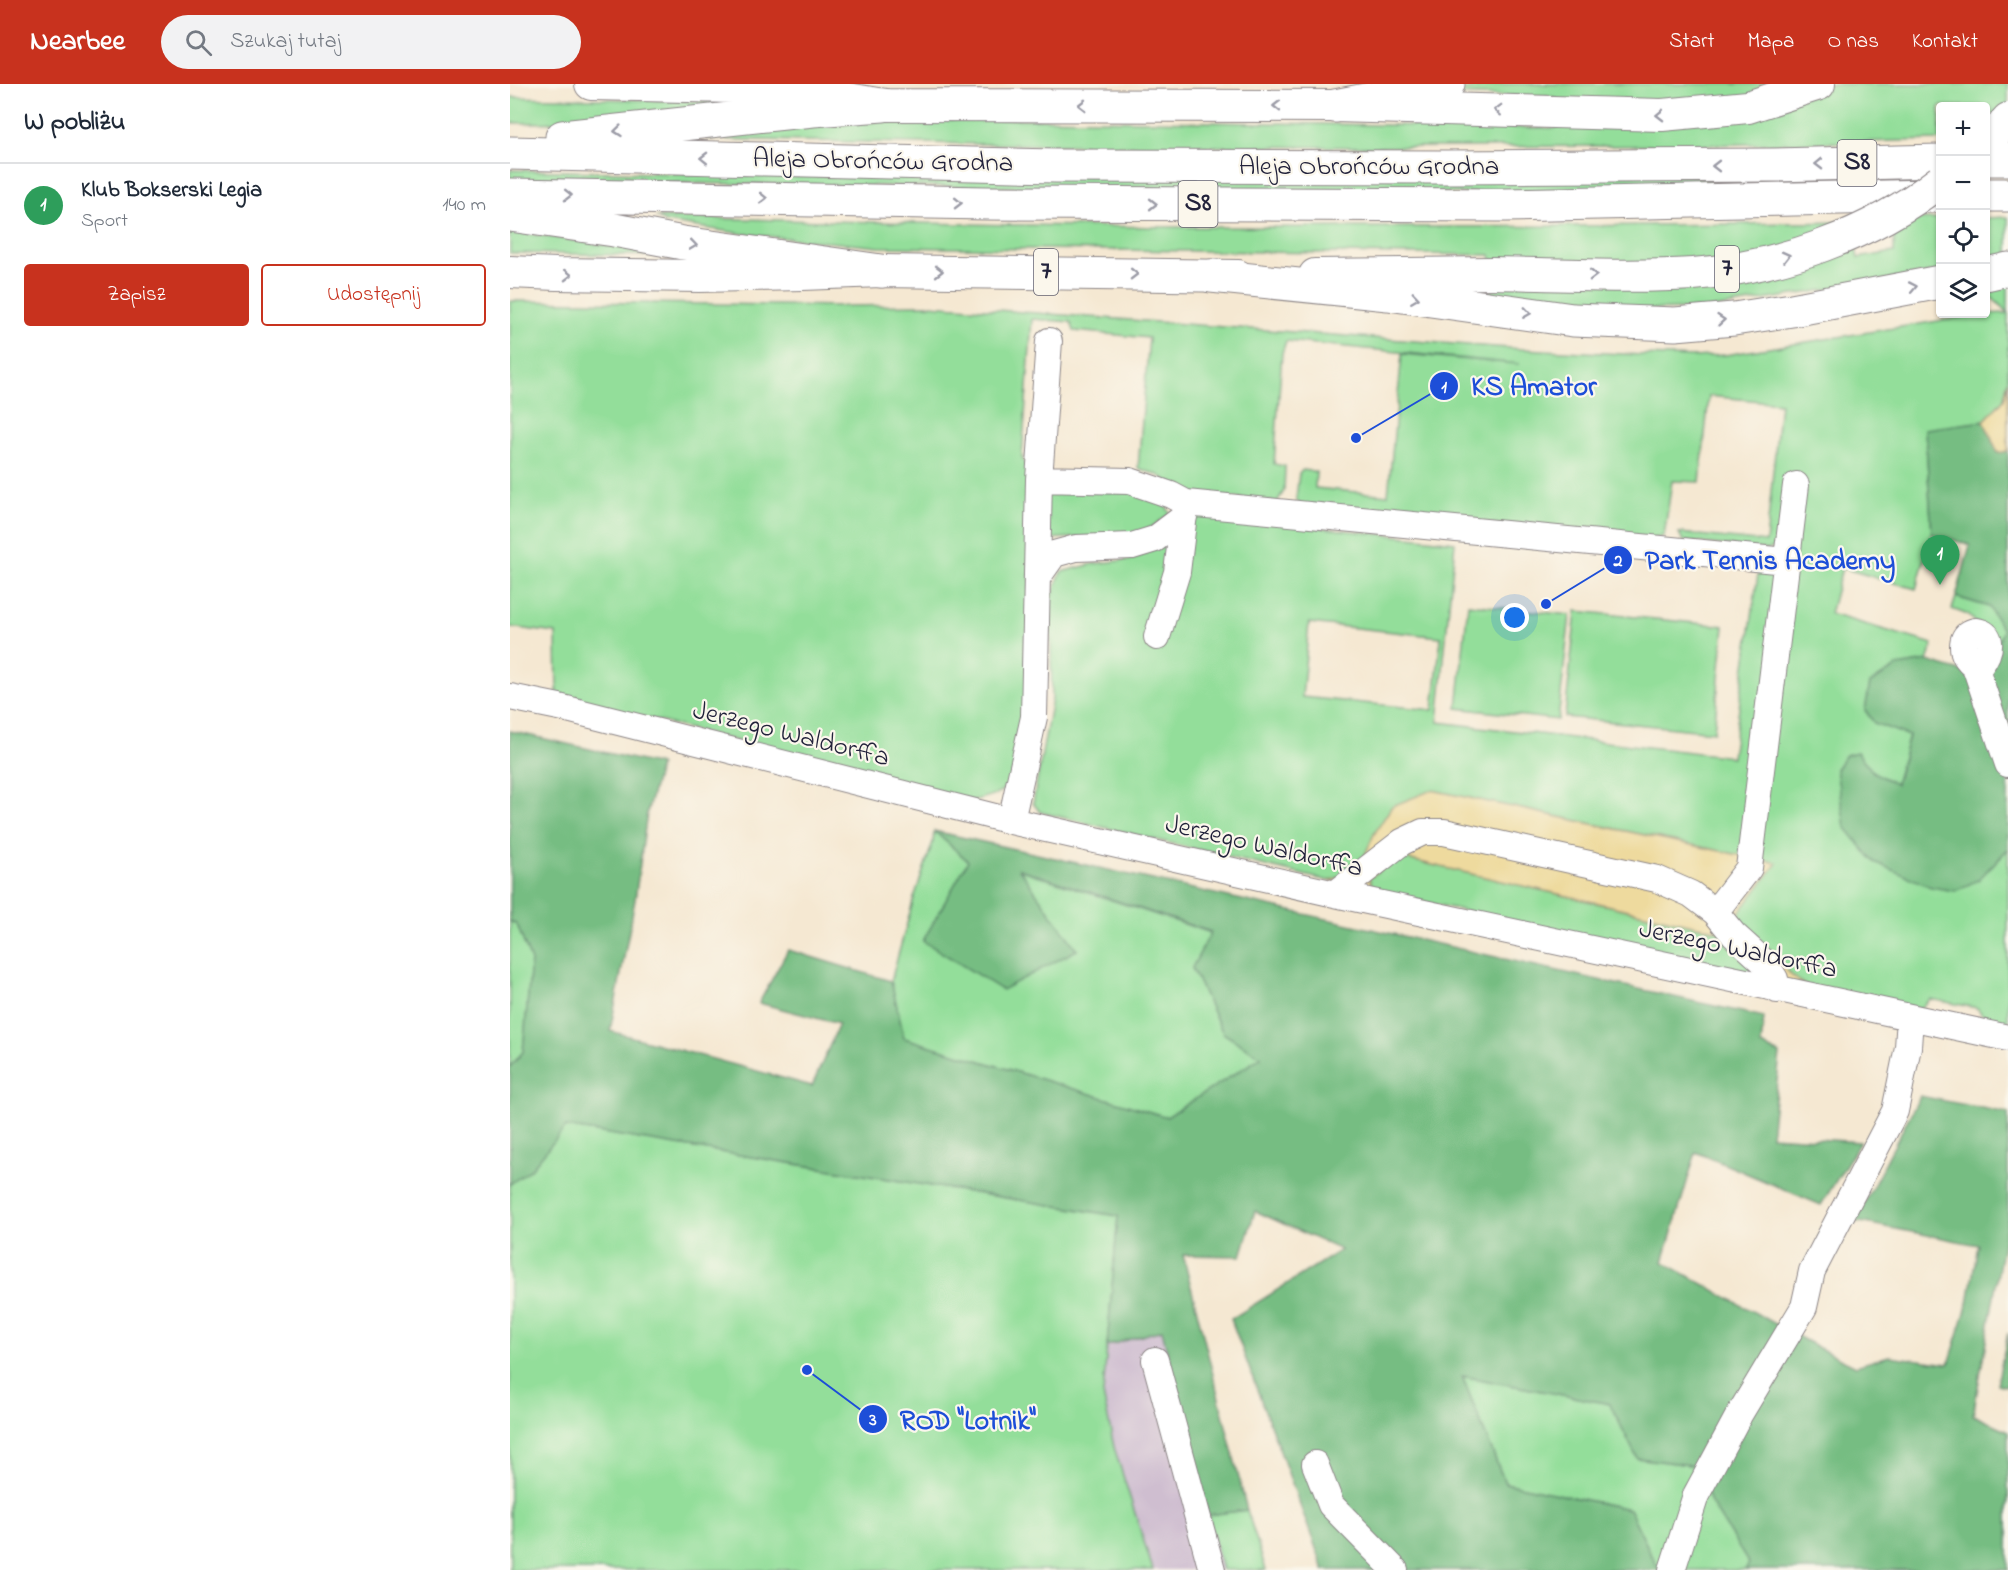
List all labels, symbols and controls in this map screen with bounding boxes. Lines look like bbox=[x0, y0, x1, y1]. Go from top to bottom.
search box bbox=[161, 15, 581, 69]
text: Nearbee bbox=[30, 22, 125, 63]
icon: search bbox=[182, 26, 215, 59]
text: Szukaj tutaj bbox=[230, 26, 341, 58]
text: Start bbox=[1669, 27, 1715, 57]
text: Mapa bbox=[1748, 27, 1794, 57]
text: O nas bbox=[1827, 27, 1879, 57]
text: Kontakt bbox=[1912, 27, 1978, 57]
one-way arrow bbox=[1077, 99, 1086, 111]
one-way arrow bbox=[1272, 100, 1281, 112]
map controls bbox=[1936, 102, 1990, 318]
button: + bbox=[1936, 102, 1990, 156]
text: W pobliżu bbox=[24, 104, 125, 142]
one-way arrow bbox=[1493, 104, 1502, 117]
one-way arrow bbox=[1655, 108, 1664, 121]
one-way arrow bbox=[613, 124, 622, 137]
street label: Aleja Obrońców Grodna bbox=[752, 140, 1014, 184]
road number: S8 bbox=[1838, 140, 1876, 186]
street label: Aleja Obrońców Grodna bbox=[1239, 148, 1499, 187]
one-way arrow bbox=[699, 151, 708, 164]
button: − bbox=[1936, 156, 1990, 210]
one-way arrow bbox=[1815, 158, 1824, 171]
one-way arrow bbox=[1711, 160, 1720, 172]
text: Klub Bokserski Legia bbox=[81, 175, 262, 207]
road number: S8 bbox=[1178, 181, 1218, 227]
one-way arrow bbox=[564, 189, 573, 201]
text: 1 bbox=[40, 191, 47, 220]
text: 140 m bbox=[442, 191, 486, 220]
one-way arrow bbox=[759, 192, 768, 204]
one-way arrow bbox=[954, 196, 963, 209]
one-way arrow bbox=[1149, 198, 1158, 210]
text: Sport bbox=[81, 207, 128, 236]
button: locate bbox=[1936, 210, 1990, 264]
one-way arrow bbox=[688, 238, 697, 250]
road number: 7 bbox=[1715, 246, 1739, 292]
road number: 7 bbox=[1034, 249, 1058, 295]
one-way arrow bbox=[1781, 251, 1791, 264]
button: Zapisz bbox=[24, 264, 249, 326]
button: Udostępnij bbox=[261, 264, 486, 326]
button: layers bbox=[1936, 264, 1990, 318]
one-way arrow bbox=[935, 265, 944, 277]
one-way arrow bbox=[564, 268, 573, 281]
one-way arrow bbox=[1130, 268, 1139, 280]
one-way arrow bbox=[1589, 269, 1598, 281]
one-way arrow bbox=[1908, 281, 1918, 294]
one-way arrow bbox=[1411, 292, 1420, 304]
one-way arrow bbox=[1522, 307, 1532, 319]
one-way arrow bbox=[1717, 314, 1726, 327]
callout: KS Amator bbox=[1429, 363, 1609, 409]
text: KS Amator bbox=[1471, 368, 1598, 409]
text: 1 bbox=[1441, 375, 1447, 401]
pin: 1 bbox=[1920, 536, 1960, 585]
callout: Park Tennis Academy bbox=[1603, 537, 1908, 583]
text: Park Tennis Academy bbox=[1645, 542, 1895, 583]
text: 2 bbox=[1613, 549, 1623, 575]
your location bbox=[1500, 603, 1529, 632]
street label: Jerzego Waldorffa bbox=[688, 692, 894, 778]
street label: Jerzego Waldorffa bbox=[1161, 805, 1367, 889]
street label: Jerzego Waldorffa bbox=[1635, 910, 1841, 990]
callout: ROD "Lotnik" bbox=[858, 1396, 1048, 1442]
text: ROD "Lotnik" bbox=[900, 1402, 1037, 1443]
text: 3 bbox=[868, 1408, 877, 1434]

